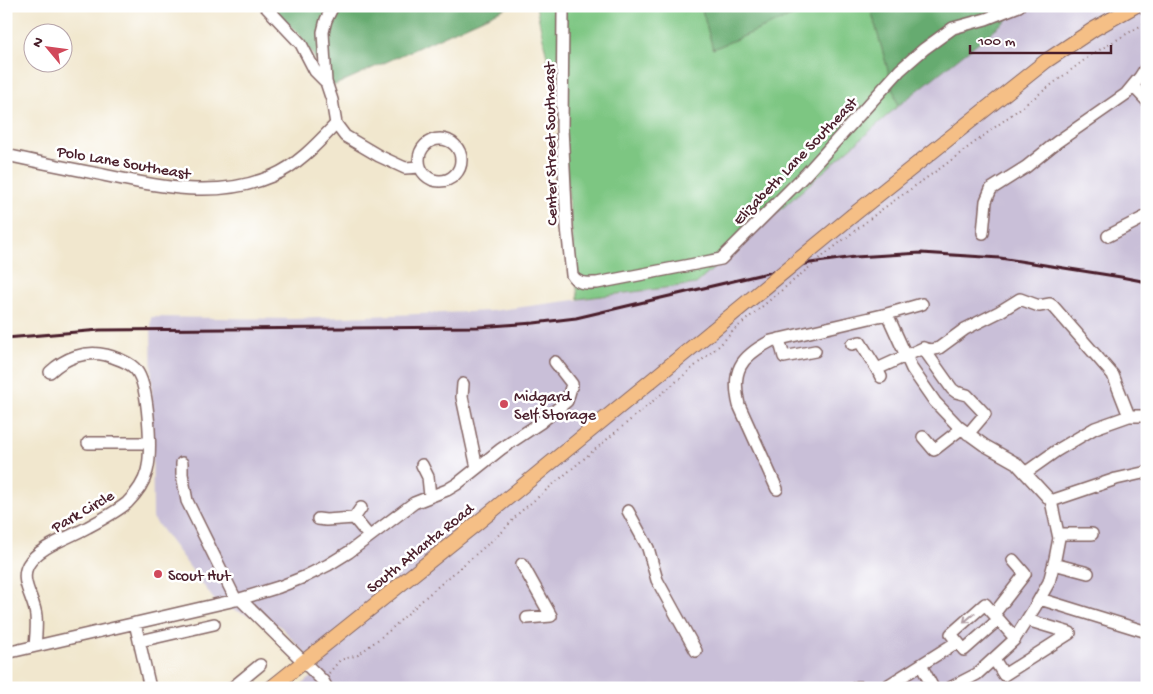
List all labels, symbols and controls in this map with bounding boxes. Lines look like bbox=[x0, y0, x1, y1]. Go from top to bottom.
north arrow bbox=[22, 22, 72, 72]
scale bar bbox=[970, 22, 1112, 54]
text: 100 m bbox=[977, 33, 1016, 51]
text: N bbox=[29, 35, 48, 51]
street label: Center Street Southeast bbox=[542, 61, 563, 226]
street label: Elizabeth Lane Southeast bbox=[730, 93, 864, 230]
street label: Polo Lane Southeast bbox=[54, 143, 193, 186]
place label: Midgard Self Storage bbox=[514, 389, 597, 426]
marker: Midgard Self Storage bbox=[498, 398, 510, 410]
street label: Park Circle bbox=[48, 487, 119, 539]
street label: South Atlanta Road bbox=[364, 500, 480, 599]
marker: Scout Hut bbox=[152, 568, 164, 580]
place label: Scout Hut bbox=[168, 568, 232, 587]
one-way arrow bbox=[963, 612, 976, 624]

